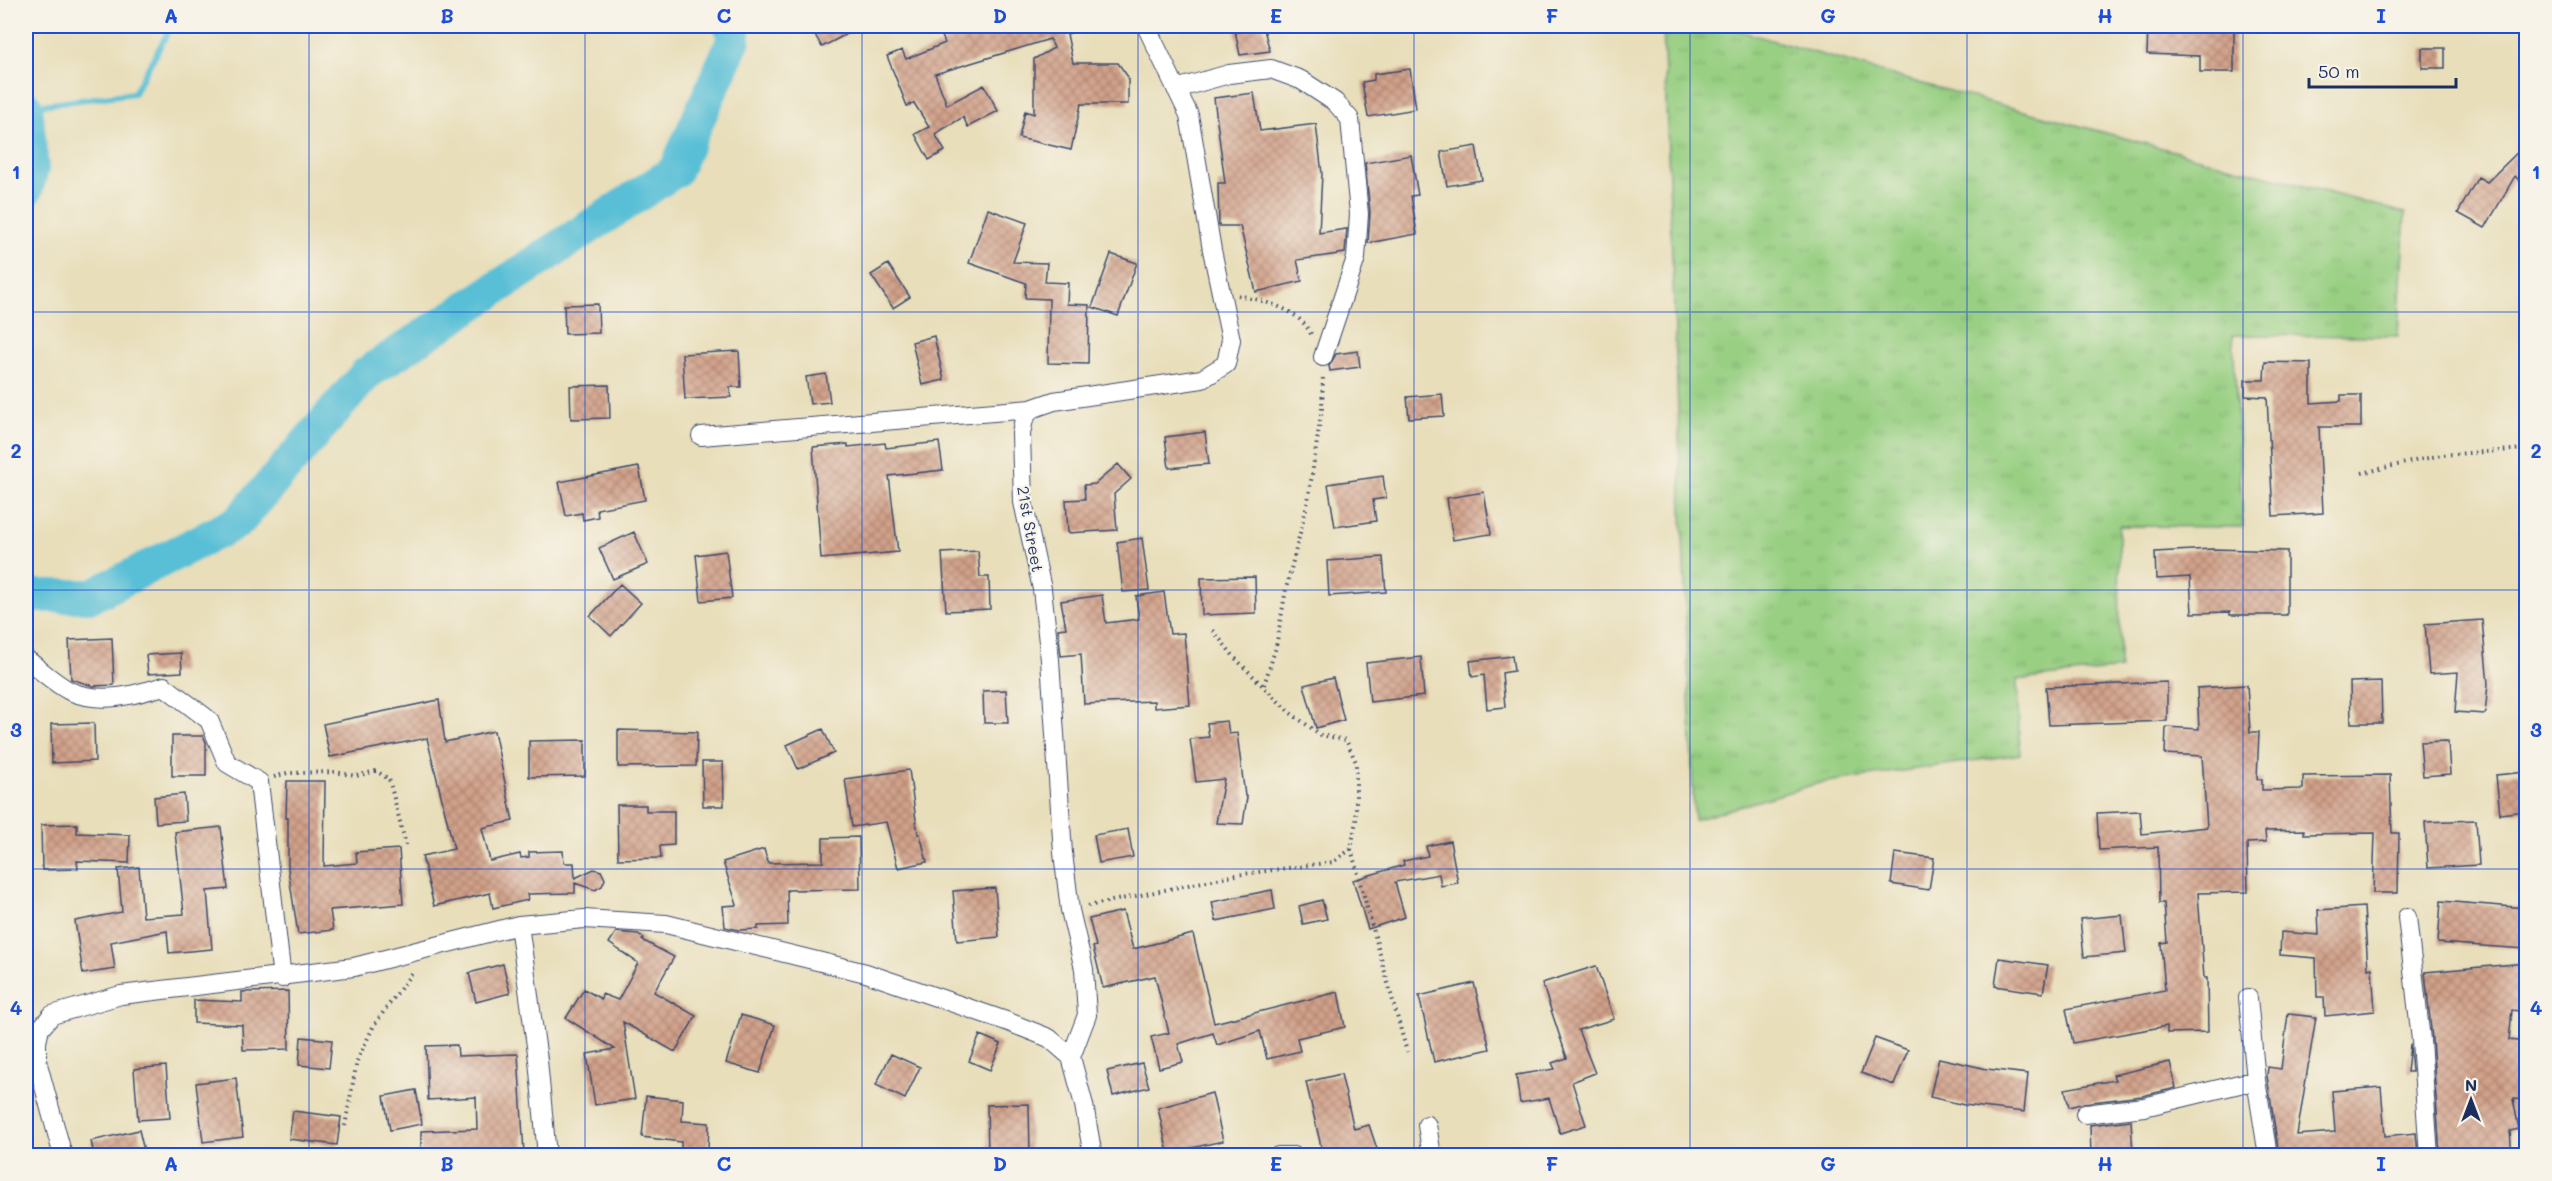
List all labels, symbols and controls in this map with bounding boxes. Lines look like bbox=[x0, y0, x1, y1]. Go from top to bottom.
text: A bbox=[164, 2, 178, 28]
text: B bbox=[440, 2, 454, 28]
text: C bbox=[717, 2, 732, 28]
text: D bbox=[993, 2, 1007, 28]
text: E bbox=[1270, 2, 1282, 28]
text: F bbox=[1546, 2, 1559, 28]
text: G bbox=[1820, 2, 1836, 28]
text: H bbox=[2097, 2, 2113, 28]
text: I bbox=[2376, 2, 2386, 28]
scale bar bbox=[2309, 51, 2456, 89]
text: 50 m bbox=[2318, 59, 2360, 83]
text: 1 bbox=[12, 158, 20, 184]
text: 1 bbox=[2532, 158, 2540, 184]
text: 2 bbox=[10, 437, 22, 463]
text: 2 bbox=[2530, 437, 2542, 463]
street label: 21st Street bbox=[1013, 484, 1049, 574]
text: 3 bbox=[10, 716, 22, 742]
text: 3 bbox=[2530, 716, 2542, 742]
text: 4 bbox=[10, 994, 23, 1020]
text: 4 bbox=[2530, 994, 2543, 1020]
north arrow bbox=[2441, 1070, 2501, 1130]
text: N bbox=[2465, 1074, 2477, 1095]
text: A bbox=[164, 1150, 178, 1176]
text: B bbox=[440, 1150, 454, 1176]
text: C bbox=[717, 1150, 732, 1176]
text: D bbox=[993, 1150, 1007, 1176]
text: E bbox=[1270, 1150, 1282, 1176]
text: F bbox=[1546, 1150, 1559, 1176]
text: G bbox=[1820, 1150, 1836, 1176]
text: H bbox=[2097, 1150, 2113, 1176]
text: I bbox=[2376, 1150, 2386, 1176]

